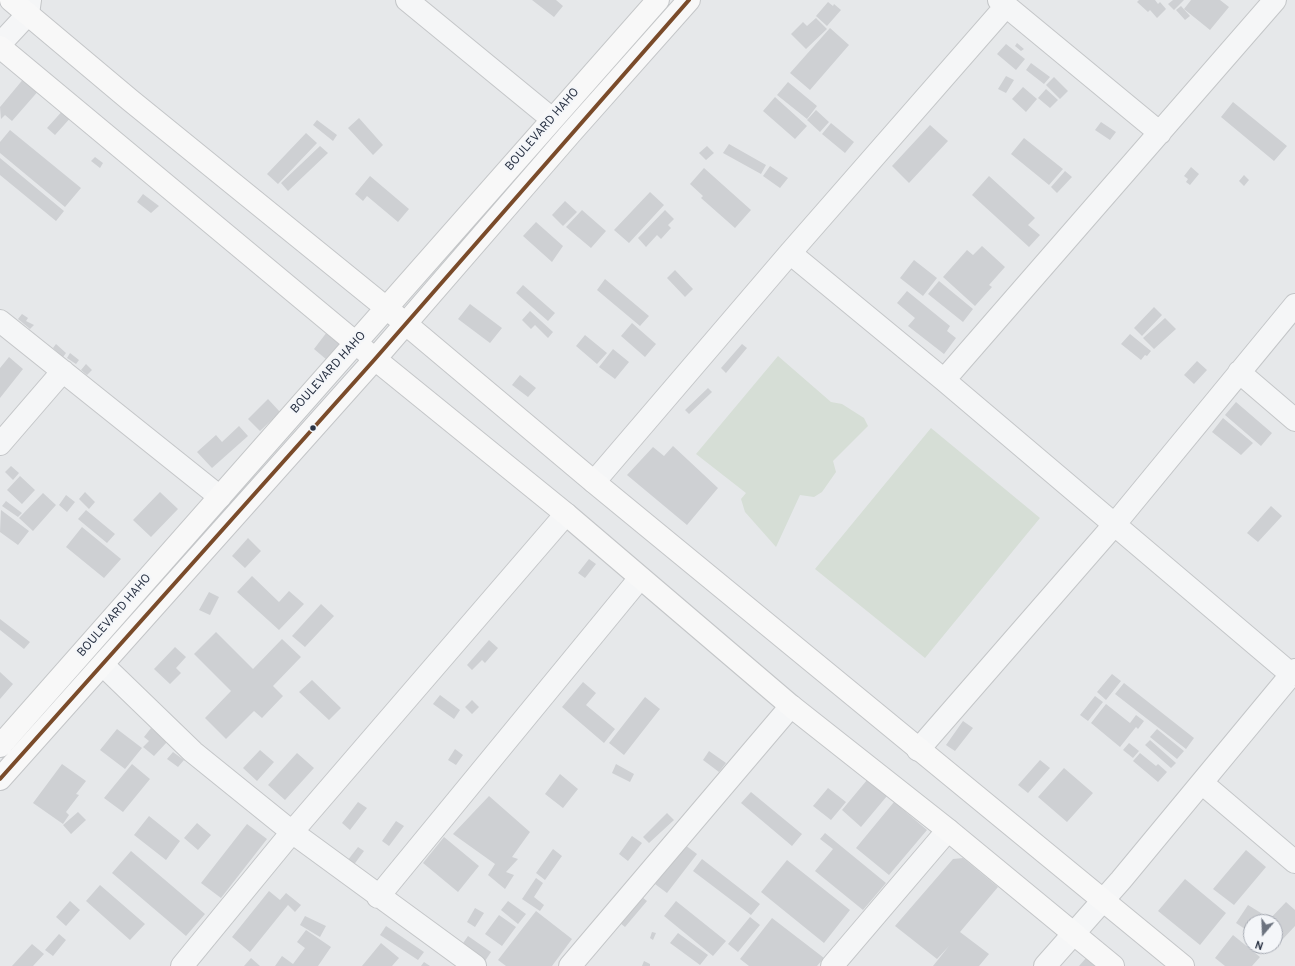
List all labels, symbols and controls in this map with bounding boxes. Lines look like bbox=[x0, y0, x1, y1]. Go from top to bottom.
street label: BOULEVARD HAHO bbox=[503, 86, 583, 174]
street label: BOULEVARD HAHO bbox=[288, 329, 370, 417]
unlabelled marker bbox=[308, 423, 318, 433]
street label: BOULEVARD HAHO bbox=[75, 572, 155, 660]
north arrow bbox=[1243, 914, 1283, 954]
text: N bbox=[1253, 936, 1265, 952]

